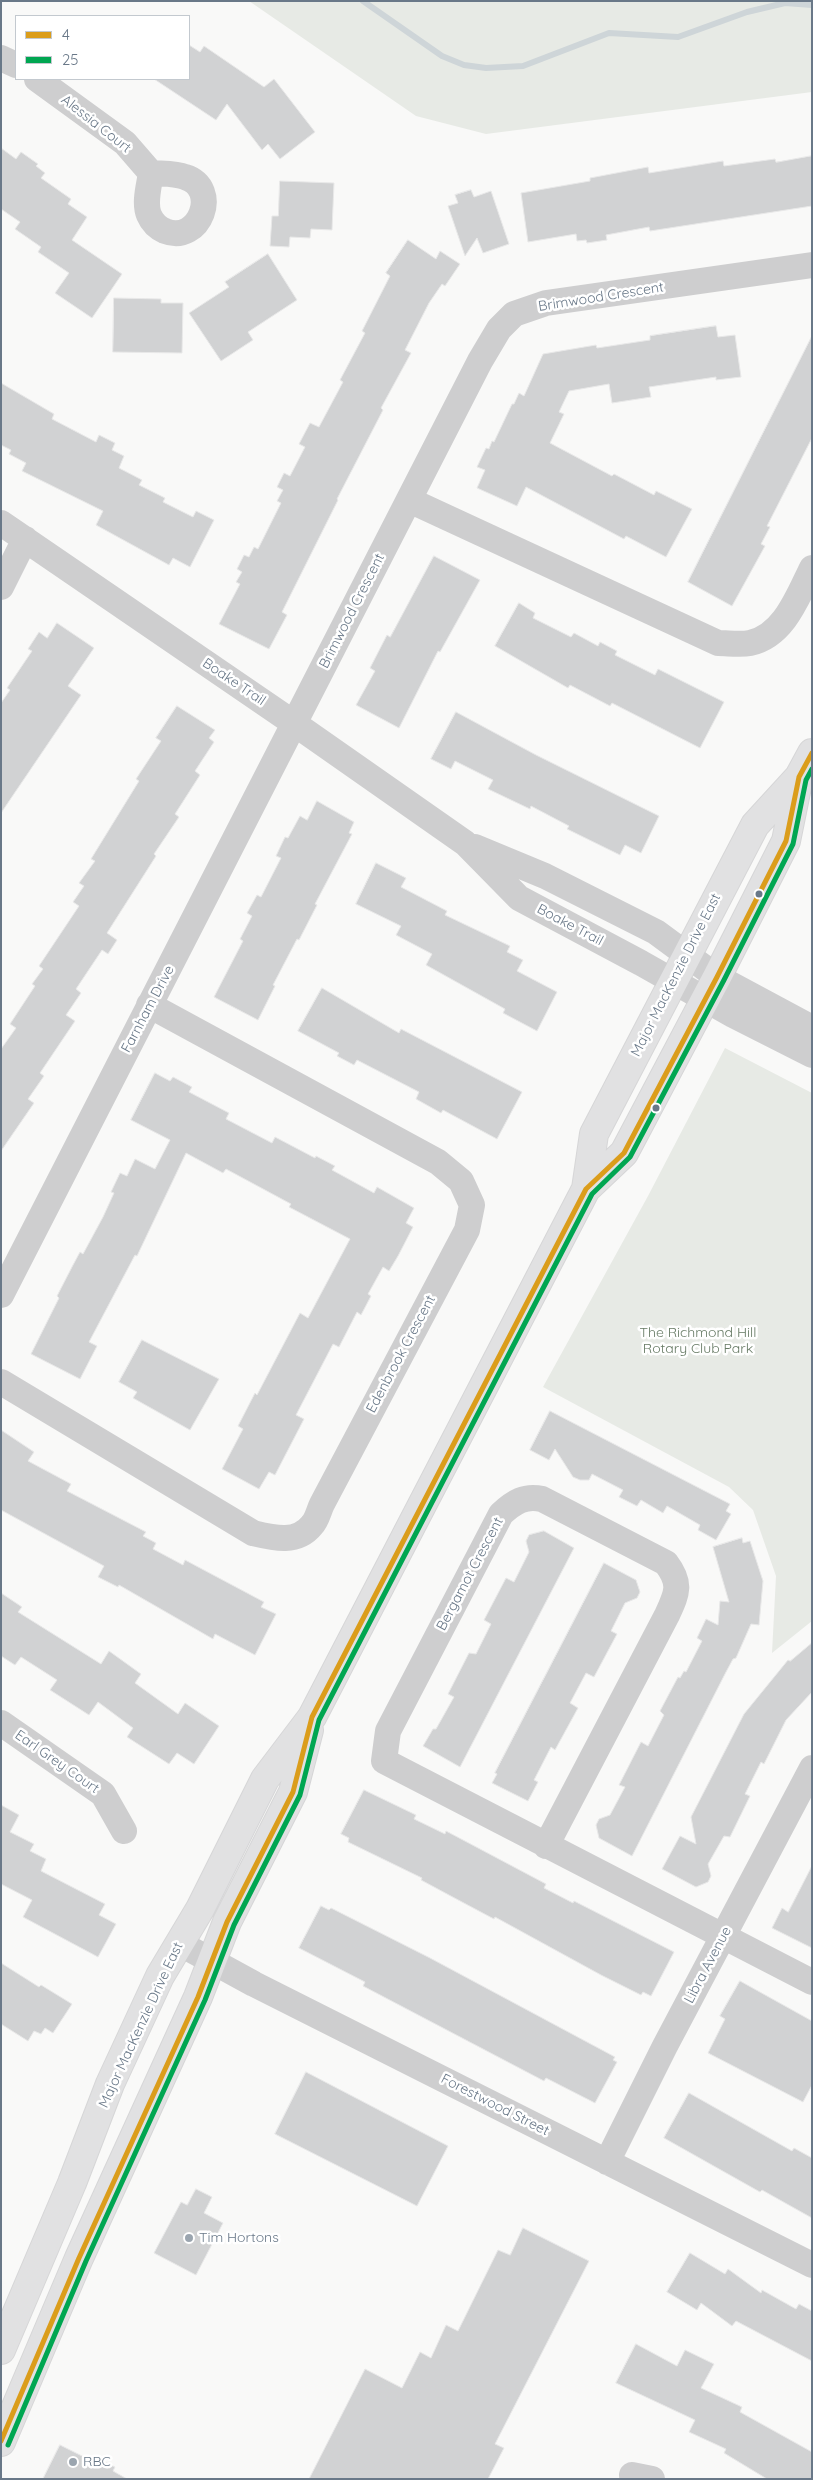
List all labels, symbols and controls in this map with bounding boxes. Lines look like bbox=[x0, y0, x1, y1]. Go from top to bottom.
legend bbox=[15, 15, 190, 80]
text: 4 bbox=[62, 25, 70, 44]
text: 25 bbox=[62, 50, 79, 69]
street label: Alessia Court bbox=[58, 91, 134, 157]
street label: Brimwood Crescent bbox=[537, 279, 665, 315]
street label: Brimwood Crescent bbox=[316, 551, 388, 671]
street label: Boake Trail bbox=[199, 655, 269, 709]
unlabelled marker bbox=[754, 889, 764, 899]
street label: Major MacKenzie Drive East bbox=[628, 891, 724, 1059]
street label: Boake Trail bbox=[534, 901, 606, 949]
street label: Farnham Drive bbox=[118, 963, 178, 1055]
unlabelled marker bbox=[651, 1103, 661, 1113]
street label: Edenbrook Crescent bbox=[363, 1292, 439, 1416]
park label: The Richmond Hill Rotary Club Park bbox=[640, 1325, 756, 1358]
street label: Bergamot Crescent bbox=[433, 1515, 507, 1633]
street label: Earl Grey Court bbox=[12, 1727, 102, 1797]
street label: Libra Avenue bbox=[681, 1924, 735, 2006]
street label: Major MacKenzie Drive East bbox=[95, 1940, 187, 2110]
street label: Forestwood Street bbox=[438, 2070, 552, 2140]
place label: Tim Hortons bbox=[199, 2230, 279, 2246]
marker: Tim Hortons bbox=[183, 2232, 195, 2244]
place label: RBC bbox=[83, 2454, 111, 2470]
marker: RBC bbox=[67, 2456, 79, 2468]

